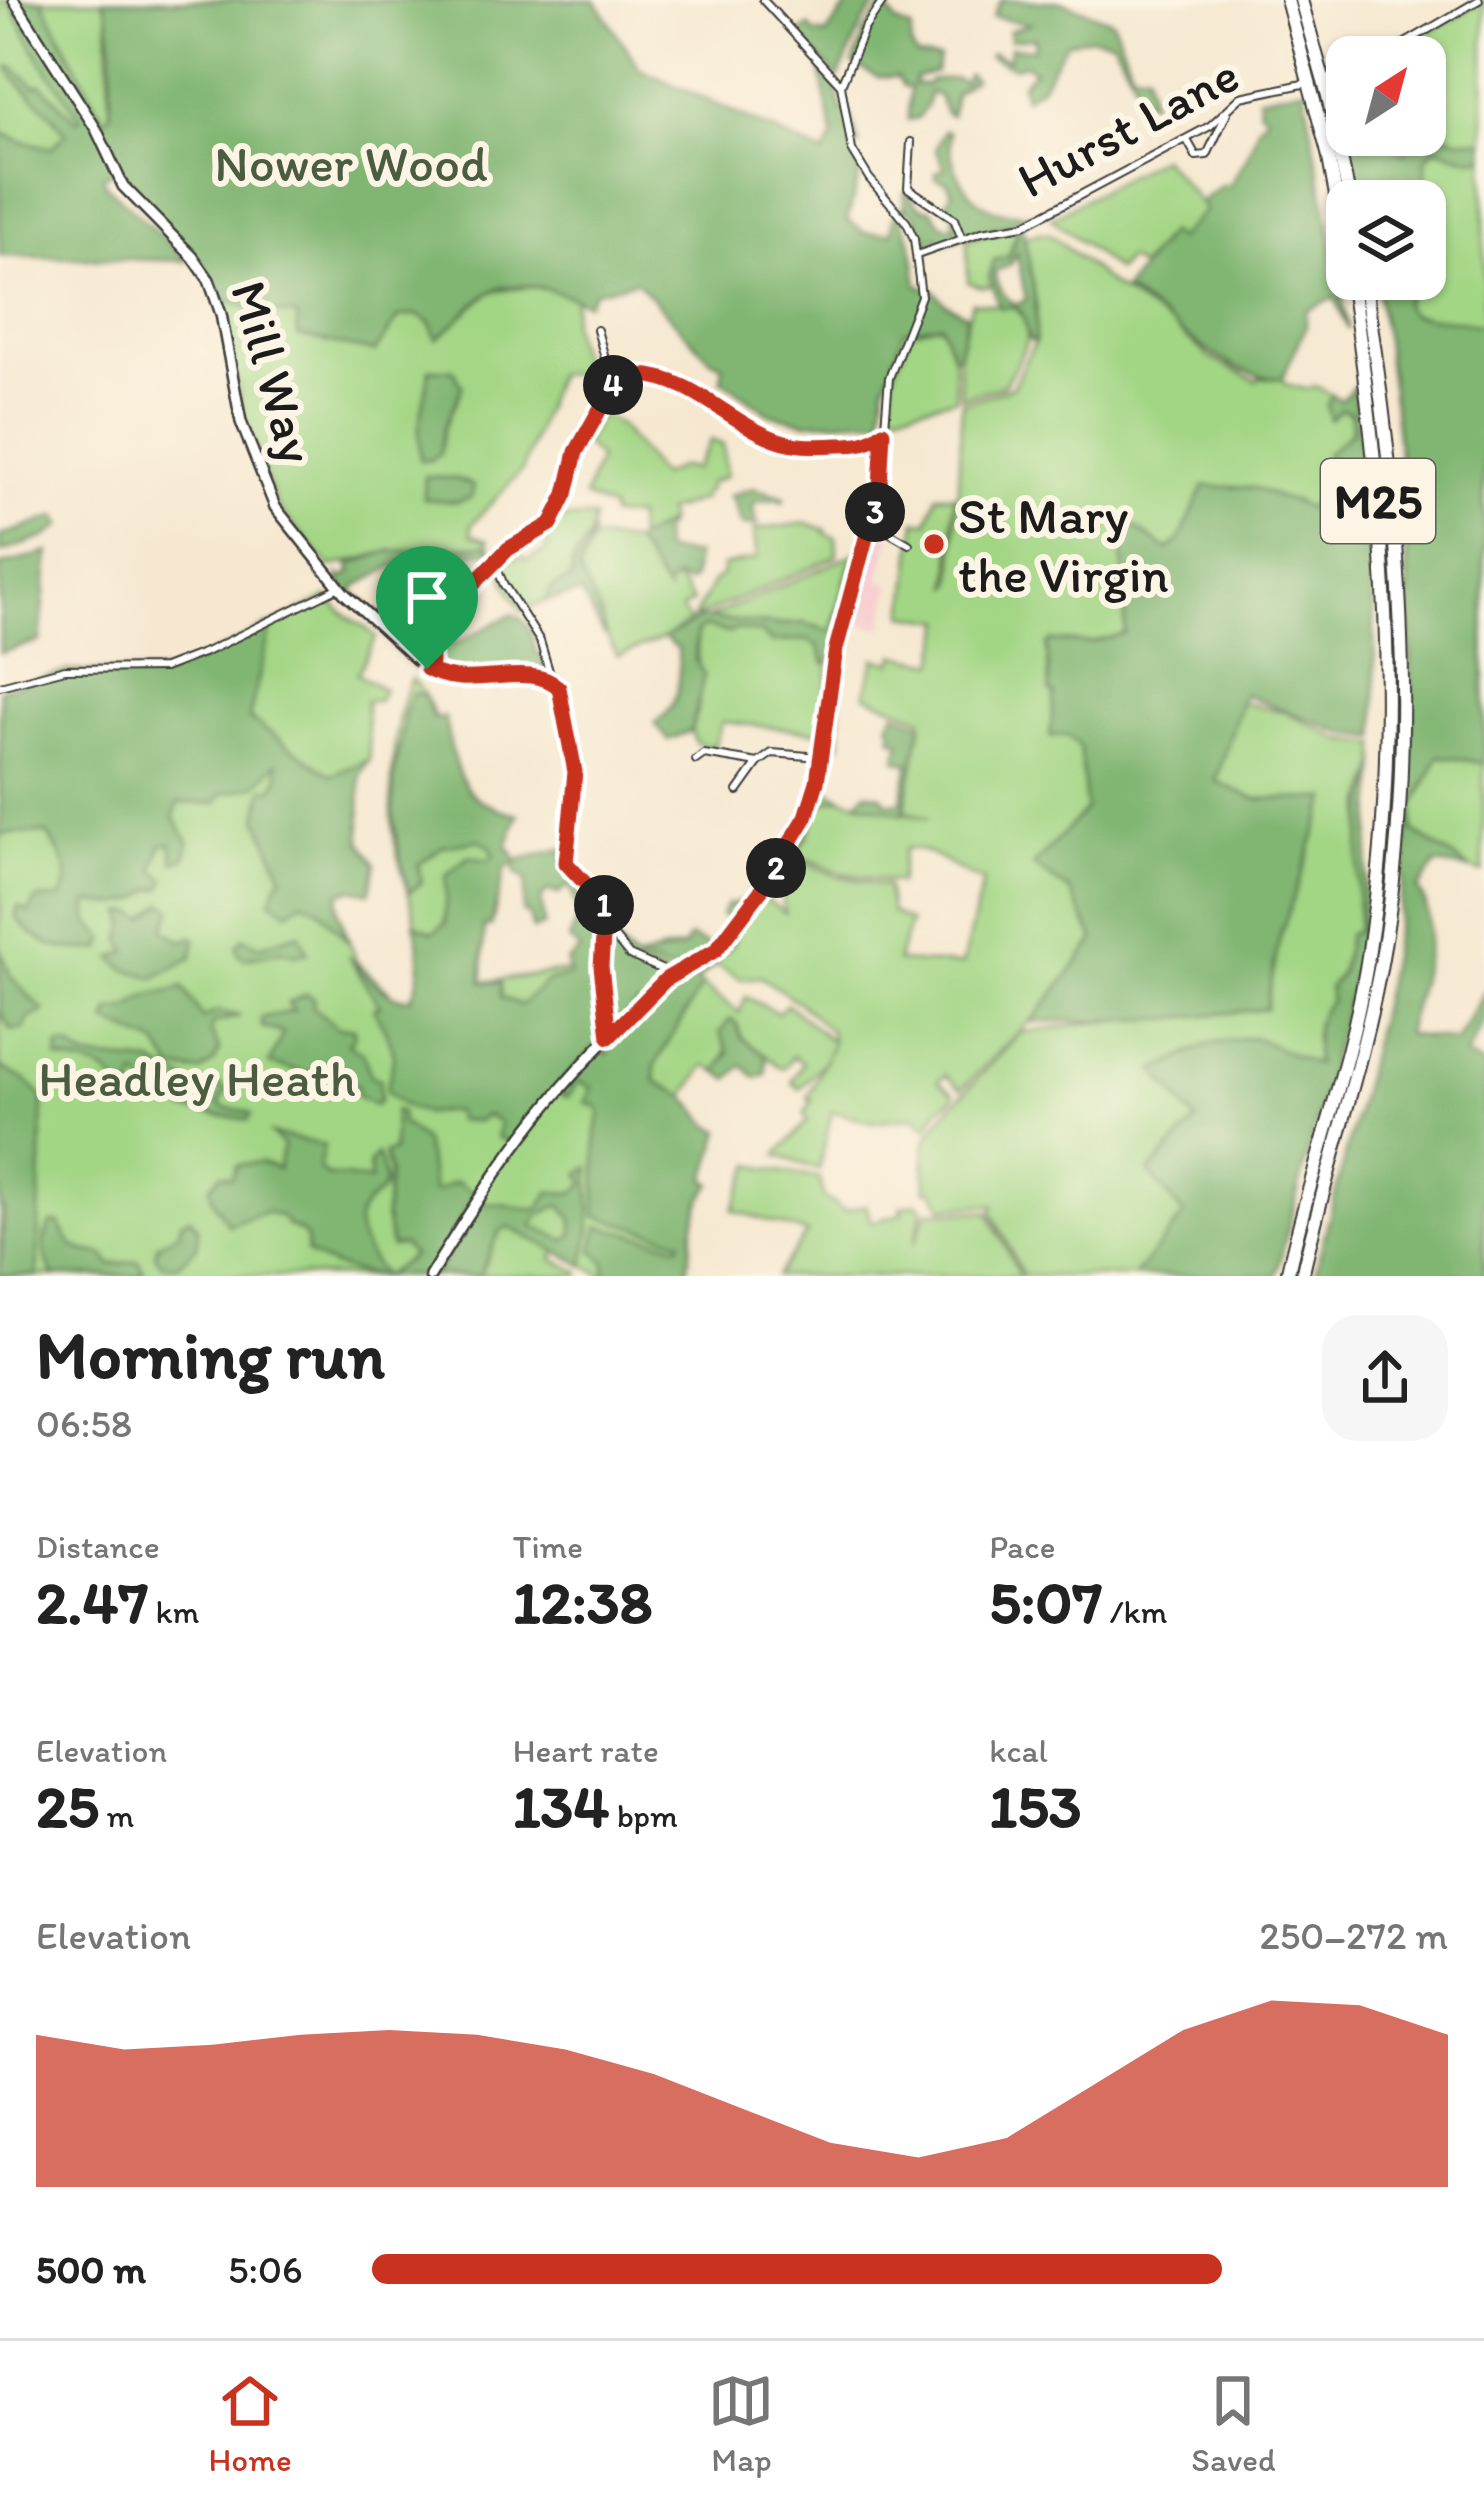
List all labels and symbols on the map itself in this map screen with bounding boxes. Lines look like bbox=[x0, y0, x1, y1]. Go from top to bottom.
north arrow bbox=[1326, 36, 1446, 156]
street label: Hurst Lane bbox=[1007, 43, 1249, 211]
park label: Nower Wood bbox=[214, 133, 488, 194]
street label: Mill Way bbox=[218, 274, 328, 470]
pin: 4 bbox=[583, 355, 643, 415]
road number: M25 bbox=[1321, 459, 1435, 543]
pin: 3 bbox=[845, 482, 905, 542]
place label: St Mary the Virgin bbox=[958, 485, 1169, 605]
marker: St Mary the Virgin bbox=[921, 531, 947, 557]
pin bbox=[376, 546, 478, 669]
pin: 2 bbox=[746, 838, 806, 898]
pin: 1 bbox=[574, 875, 634, 935]
park label: Headley Heath bbox=[38, 1048, 356, 1109]

